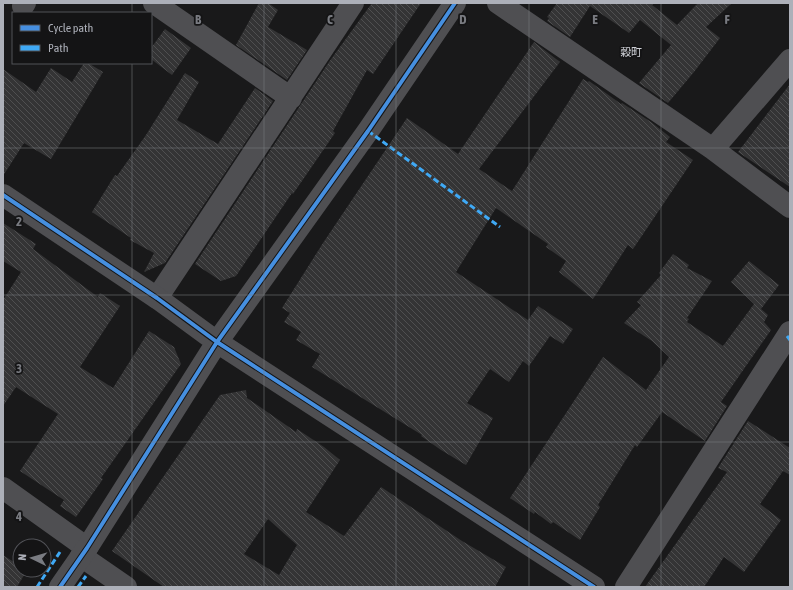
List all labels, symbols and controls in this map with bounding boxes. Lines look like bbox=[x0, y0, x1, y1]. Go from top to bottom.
legend bbox=[12, 12, 152, 64]
text: B bbox=[195, 12, 202, 27]
text: C bbox=[327, 12, 333, 27]
text: D bbox=[459, 12, 467, 27]
text: E bbox=[592, 12, 598, 27]
text: F bbox=[724, 12, 730, 27]
text: Cycle path bbox=[48, 21, 93, 35]
text: Path bbox=[48, 41, 69, 55]
district label: 穀町 bbox=[620, 46, 642, 58]
text: 2 bbox=[16, 214, 22, 229]
text: 3 bbox=[16, 361, 22, 376]
text: 4 bbox=[15, 509, 22, 524]
north arrow bbox=[12, 538, 52, 578]
text: N bbox=[16, 553, 28, 561]

